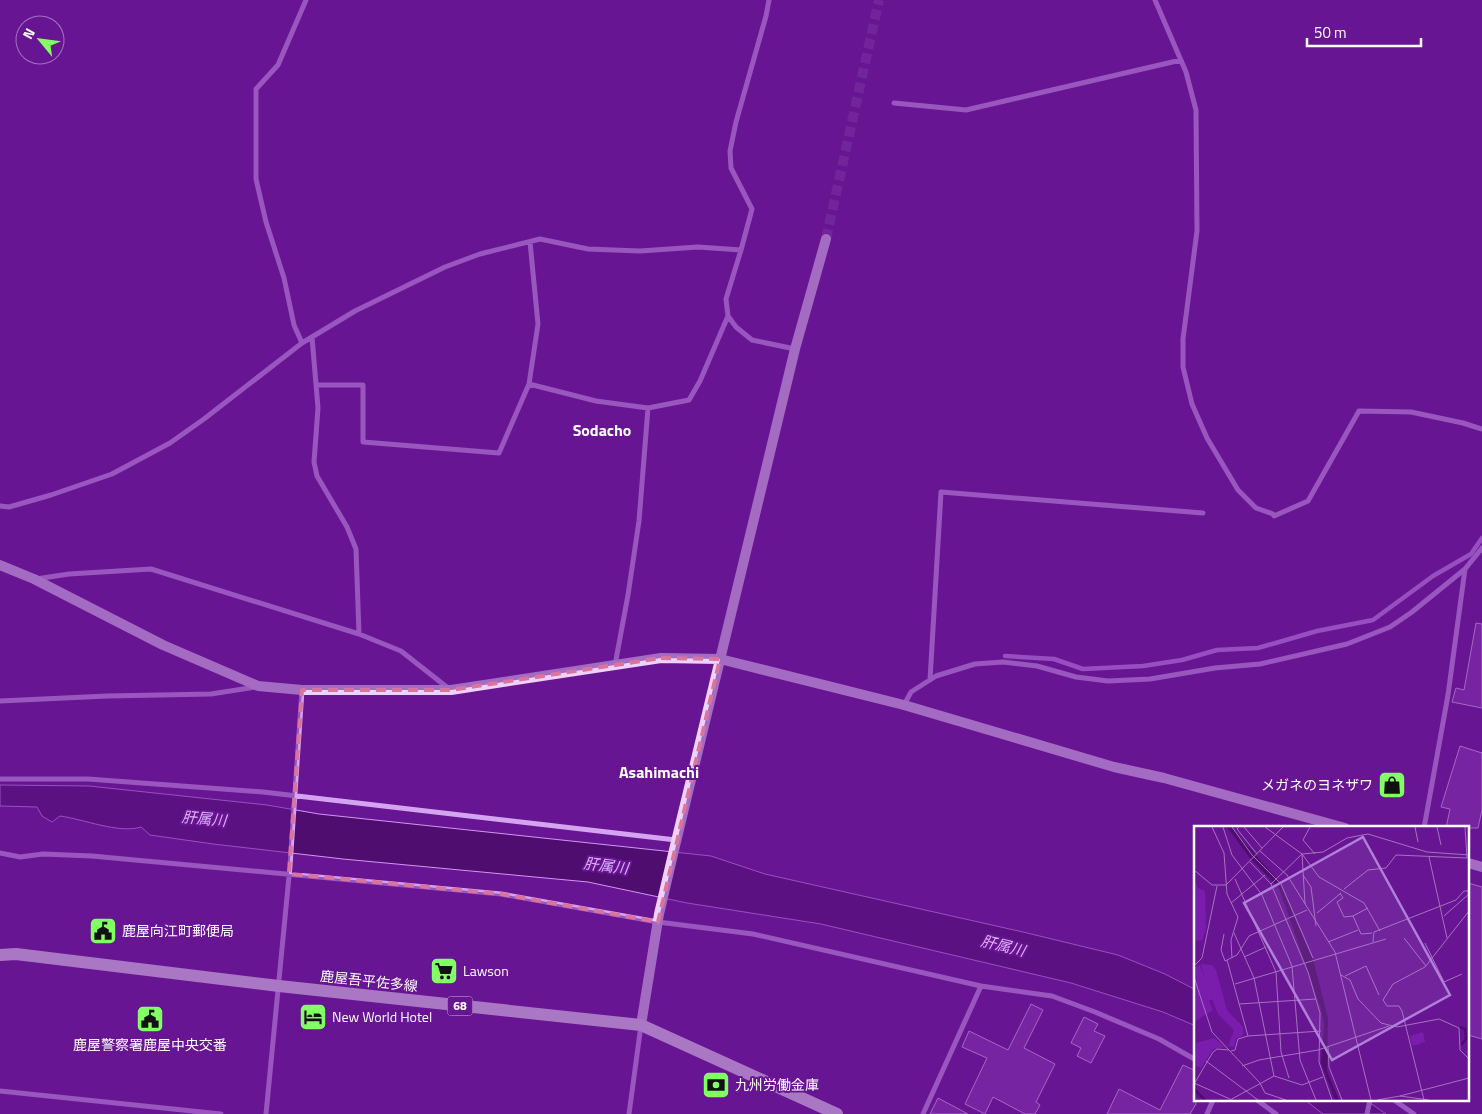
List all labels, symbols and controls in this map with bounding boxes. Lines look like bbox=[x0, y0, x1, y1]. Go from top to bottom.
north arrow bbox=[15, 15, 65, 65]
scale bar bbox=[1307, 15, 1421, 47]
text: 50 m bbox=[1314, 21, 1347, 44]
text: N bbox=[17, 24, 40, 43]
district label: Sodacho bbox=[573, 418, 631, 442]
district label: Asahimachi bbox=[619, 760, 699, 784]
shop icon: メガネのヨネザワ bbox=[1377, 770, 1407, 800]
place label: メガネのヨネザワ bbox=[1261, 774, 1373, 795]
water label: 肝属川 bbox=[181, 805, 229, 832]
inset map bbox=[1194, 826, 1470, 1102]
water label: 肝属川 bbox=[582, 851, 632, 880]
public building icon: 鹿屋向江町郵便局 bbox=[88, 916, 118, 946]
place label: 鹿屋向江町郵便局 bbox=[122, 920, 234, 941]
water label: 肝属川 bbox=[978, 929, 1030, 963]
supermarket icon: Lawson bbox=[429, 956, 459, 986]
place label: Lawson bbox=[463, 960, 509, 981]
street label: 鹿屋吾平佐多線 bbox=[319, 965, 419, 996]
road number: 68 bbox=[448, 996, 472, 1016]
hotel icon: New World Hotel bbox=[298, 1002, 328, 1032]
public building icon: 鹿屋警察署鹿屋中央交番 bbox=[135, 1004, 165, 1034]
place label: New World Hotel bbox=[332, 1006, 432, 1027]
place label: 鹿屋警察署鹿屋中央交番 bbox=[73, 1034, 227, 1055]
bank icon: 九州労働金庫 bbox=[701, 1070, 731, 1100]
place label: 九州労働金庫 bbox=[735, 1074, 819, 1095]

